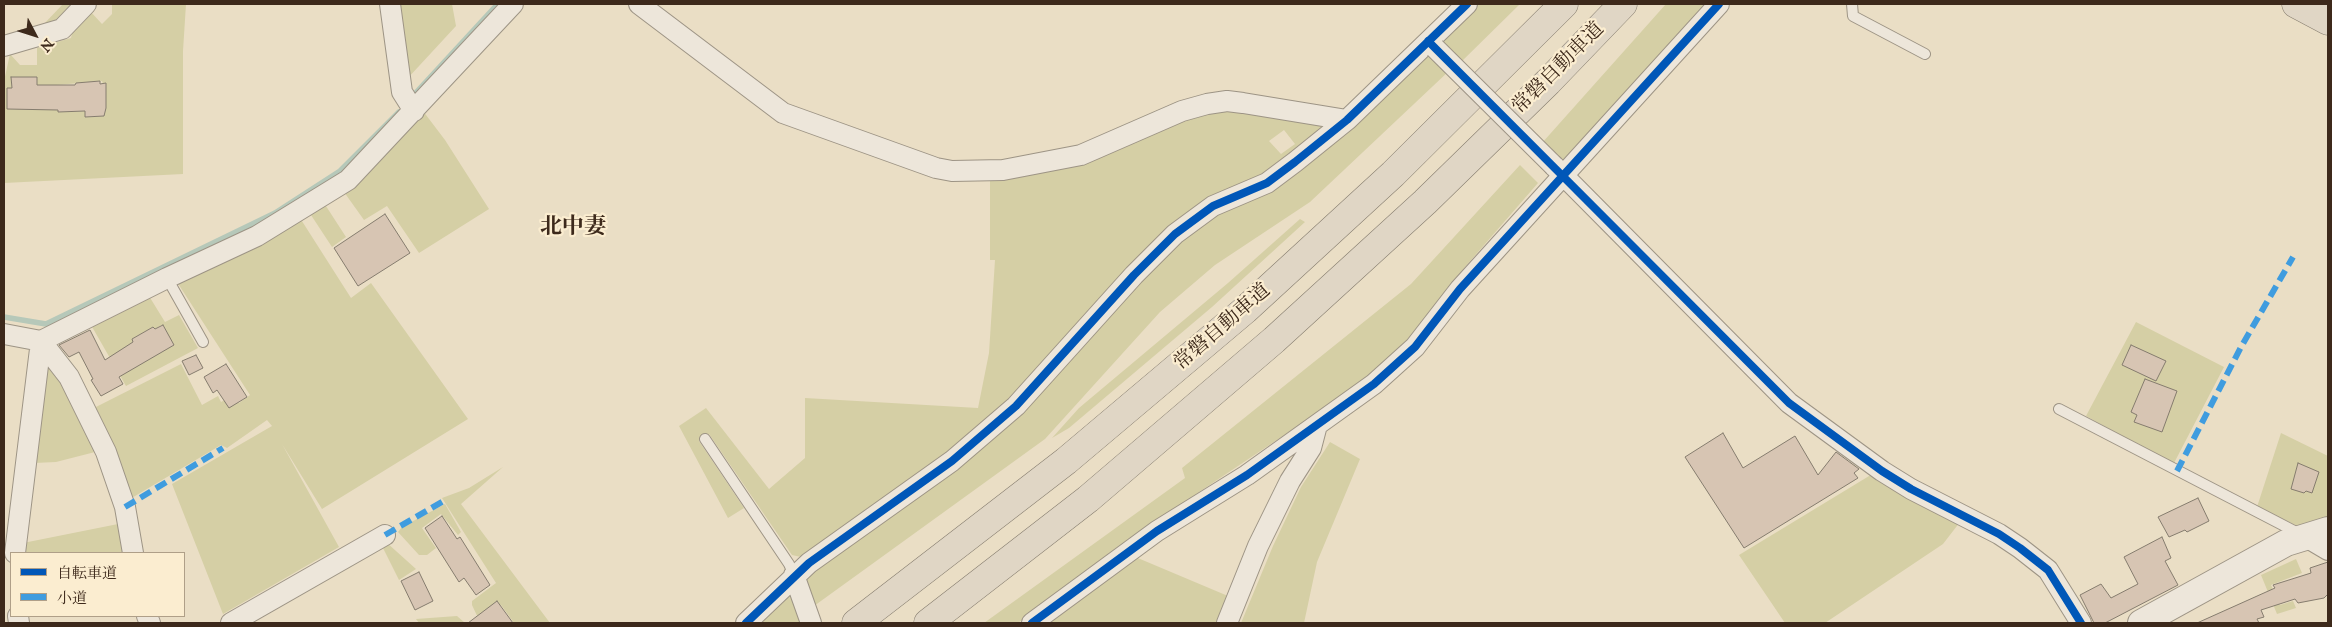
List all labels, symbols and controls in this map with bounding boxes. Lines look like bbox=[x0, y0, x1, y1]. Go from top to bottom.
north arrow bbox=[10, 10, 60, 60]
street label: 常磐自動車道 bbox=[1508, 18, 1610, 120]
text: N bbox=[36, 34, 57, 55]
district label: 北中妻 bbox=[540, 215, 606, 241]
street label: 常磐自動車道 bbox=[1170, 280, 1276, 376]
legend bbox=[10, 552, 185, 617]
text: 自転車道 bbox=[57, 564, 117, 583]
text: 小道 bbox=[57, 589, 87, 608]

